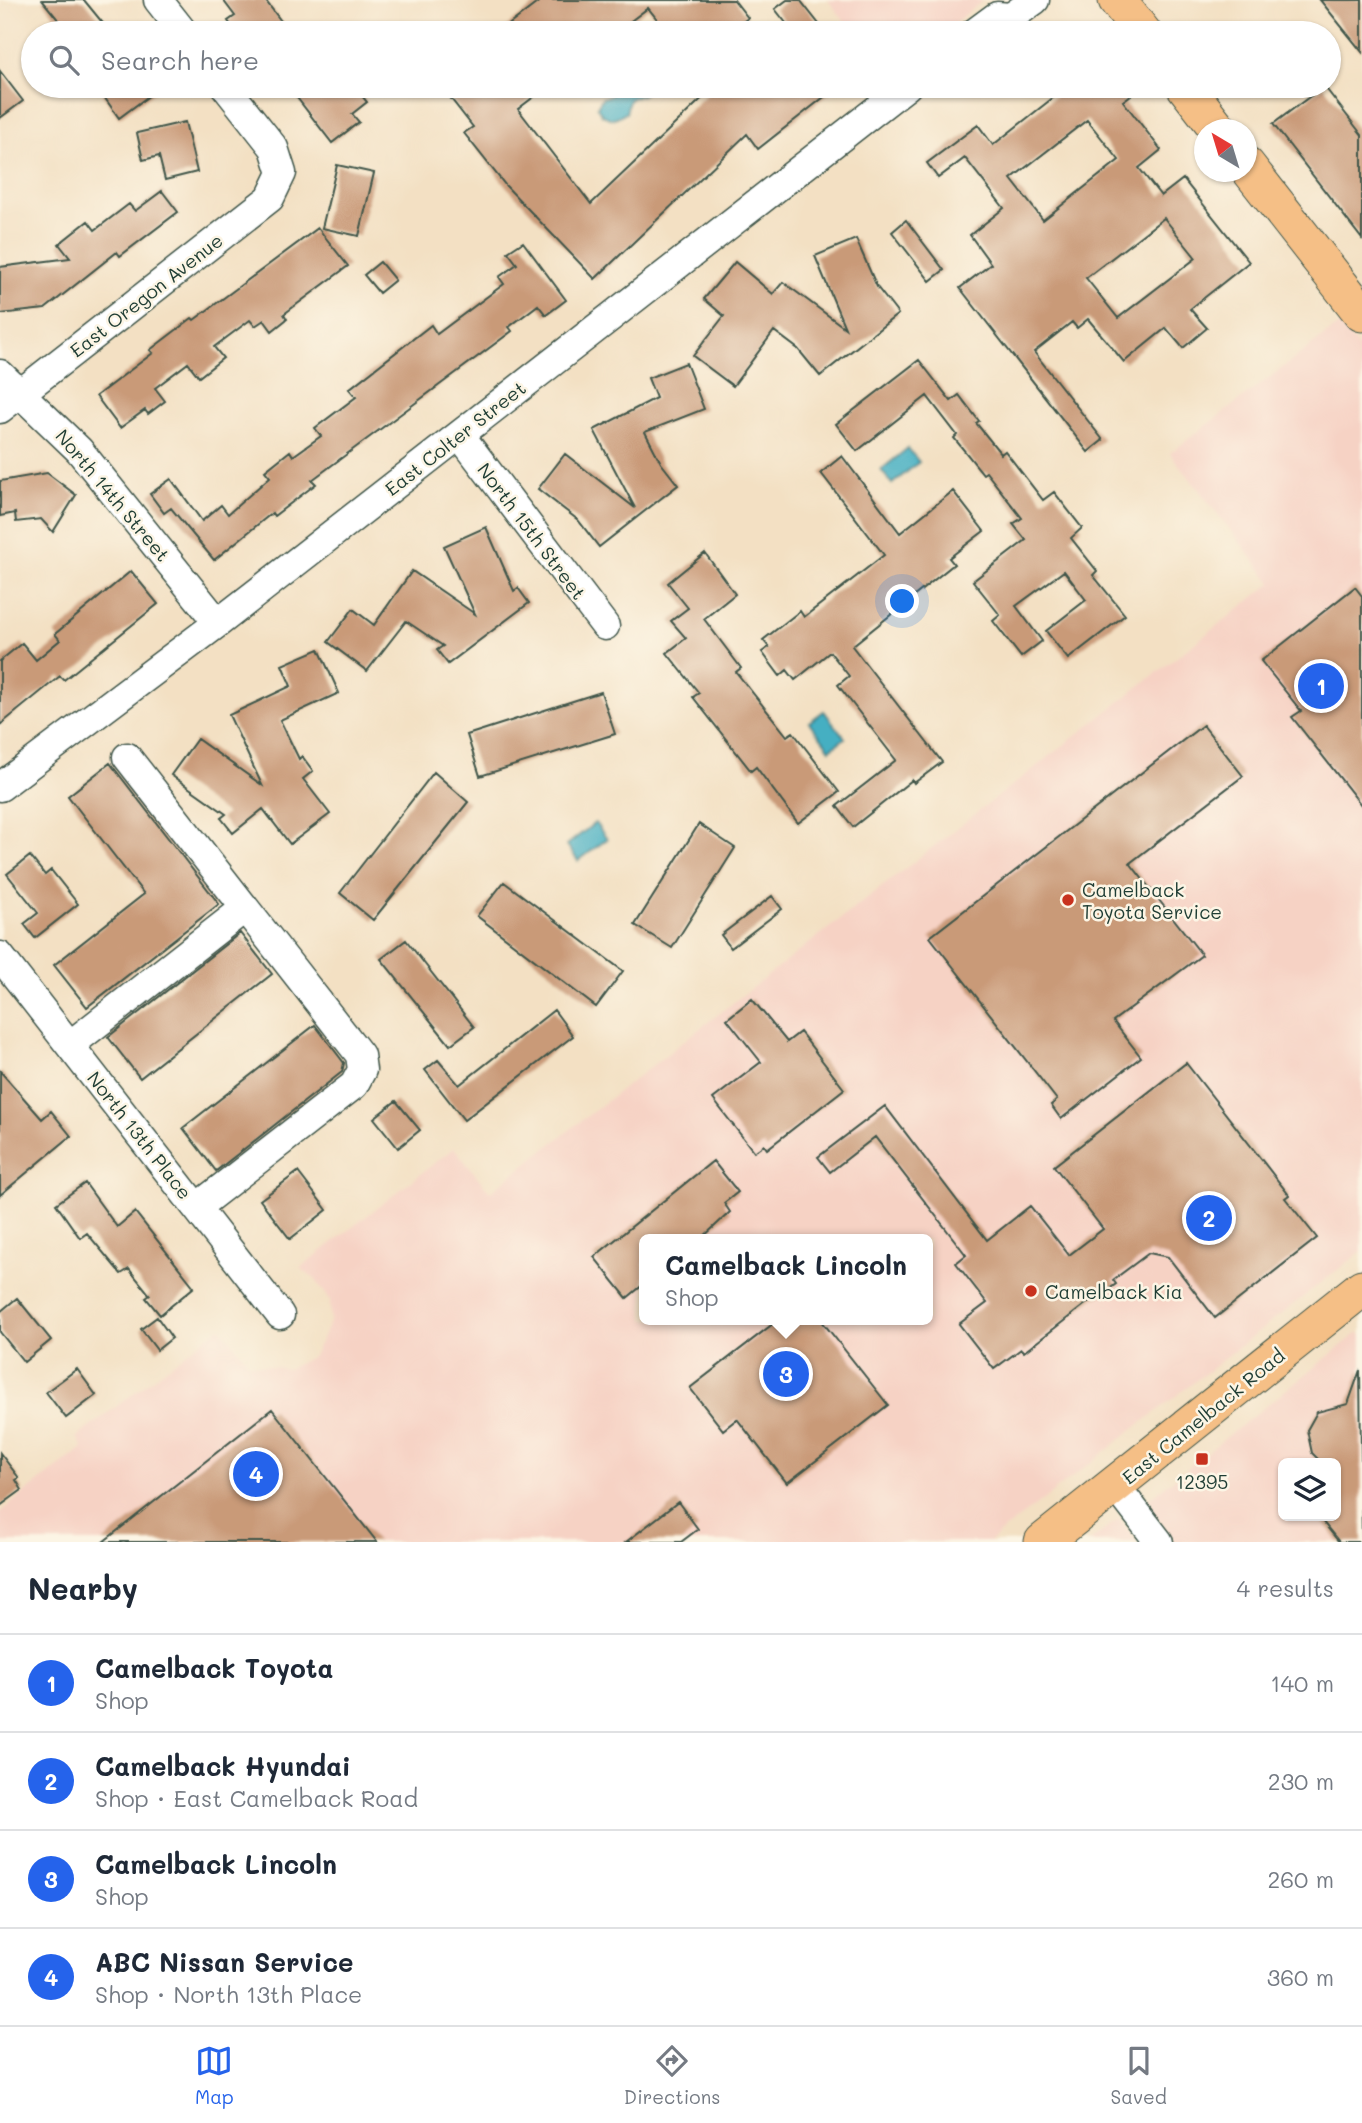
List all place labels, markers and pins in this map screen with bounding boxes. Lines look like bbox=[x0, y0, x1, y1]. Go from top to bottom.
pin: 1 bbox=[1298, 660, 1344, 712]
place label: Camelback Toyota Service bbox=[1082, 877, 1222, 924]
marker: Camelback Toyota Service bbox=[1060, 892, 1076, 908]
pin: 2 bbox=[1186, 1192, 1232, 1244]
place label: Camelback Kia bbox=[1045, 1279, 1183, 1304]
marker: Camelback Kia bbox=[1023, 1283, 1039, 1299]
pin: 3 bbox=[763, 1348, 809, 1400]
pin: 4 bbox=[233, 1448, 279, 1500]
marker: 12395 bbox=[1194, 1451, 1210, 1467]
place label: 12395 bbox=[1176, 1469, 1228, 1494]

